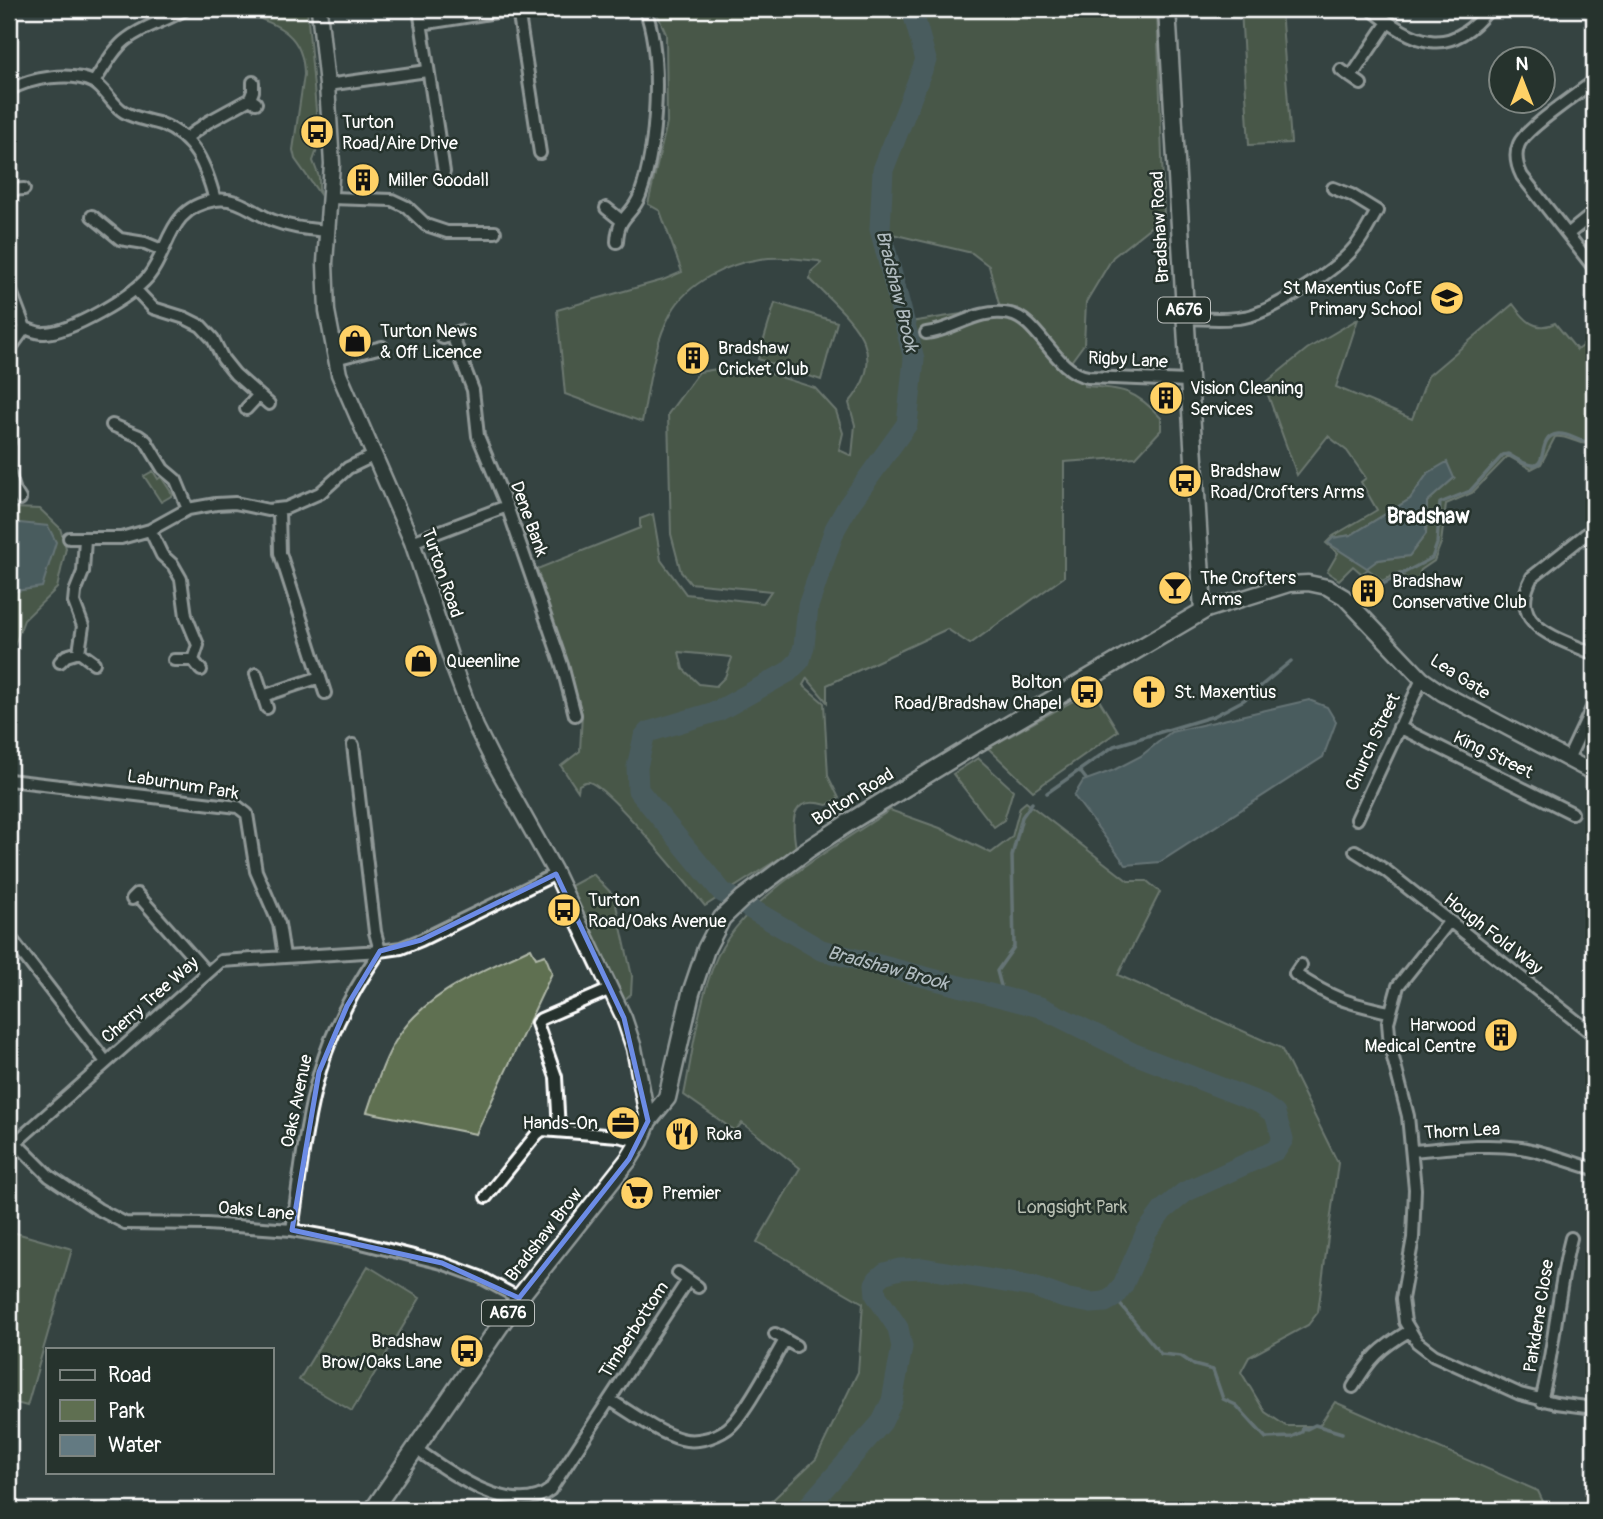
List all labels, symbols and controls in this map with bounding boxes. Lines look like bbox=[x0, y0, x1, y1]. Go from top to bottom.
north arrow bbox=[1488, 46, 1558, 116]
text: N bbox=[1516, 52, 1529, 76]
place label: Turton Road/Aire Drive bbox=[342, 111, 458, 155]
bus stop icon: Turton Road/Aire Drive bbox=[298, 113, 336, 151]
building icon: Miller Goodall bbox=[344, 161, 382, 199]
place label: Miller Goodall bbox=[388, 169, 489, 192]
street label: Bradshaw Road bbox=[1146, 170, 1174, 284]
water label: Bradshaw Brook bbox=[870, 228, 924, 356]
place label: St Maxentius CofE Primary School bbox=[1283, 277, 1422, 321]
school or university icon: St Maxentius CofE Primary School bbox=[1428, 279, 1466, 317]
road number: A676 bbox=[1158, 298, 1210, 322]
place label: Turton News & Off Licence bbox=[380, 320, 482, 364]
shop icon: Turton News & Off Licence bbox=[336, 322, 374, 360]
place label: Bradshaw Cricket Club bbox=[718, 337, 809, 381]
building icon: Bradshaw Cricket Club bbox=[674, 339, 712, 377]
street label: Rigby Lane bbox=[1087, 346, 1169, 374]
place label: Vision Cleaning Services bbox=[1190, 377, 1303, 421]
building icon: Vision Cleaning Services bbox=[1147, 379, 1185, 417]
place label: Bradshaw Road/Crofters Arms bbox=[1210, 460, 1364, 504]
bus stop icon: Bradshaw Road/Crofters Arms bbox=[1166, 462, 1204, 500]
street label: Dene Bank bbox=[505, 478, 553, 560]
district label: Bradshaw bbox=[1387, 503, 1470, 530]
street label: Turton Road bbox=[416, 525, 468, 621]
place label: The Crofters Arms bbox=[1200, 567, 1296, 611]
bar icon: The Crofters Arms bbox=[1156, 569, 1194, 607]
place label: Bradshaw Conservative Club bbox=[1392, 570, 1527, 614]
building icon: Bradshaw Conservative Club bbox=[1349, 572, 1387, 610]
shop icon: Queenline bbox=[402, 642, 440, 680]
street label: Lea Gate bbox=[1426, 649, 1495, 705]
place label: Queenline bbox=[446, 650, 520, 673]
place label: Bolton Road/Bradshaw Chapel bbox=[894, 671, 1062, 715]
bus stop icon: Bolton Road/Bradshaw Chapel bbox=[1068, 673, 1106, 711]
church icon: St. Maxentius bbox=[1130, 673, 1168, 711]
place label: St. Maxentius bbox=[1174, 681, 1276, 704]
street label: Church Street bbox=[1340, 689, 1406, 795]
street label: King Street bbox=[1449, 726, 1537, 784]
street label: Bolton Road bbox=[808, 763, 898, 831]
street label: Laburnum Park bbox=[125, 765, 241, 805]
street label: Hough Fold Way bbox=[1439, 888, 1547, 980]
place label: Turton Road/Oaks Avenue bbox=[588, 889, 726, 933]
bus stop icon: Turton Road/Oaks Avenue bbox=[545, 891, 583, 929]
water label: Bradshaw Brook bbox=[825, 940, 953, 996]
street label: Cherry Tree Way bbox=[97, 951, 204, 1049]
place label: Harwood Medical Centre bbox=[1365, 1014, 1476, 1058]
building icon: Harwood Medical Centre bbox=[1482, 1016, 1520, 1054]
street label: Oaks Avenue bbox=[276, 1052, 318, 1150]
office icon: Hands-On bbox=[604, 1104, 642, 1142]
place label: Hands-On bbox=[522, 1112, 598, 1135]
restaurant icon: Roka bbox=[663, 1115, 701, 1153]
street label: Thorn Lea bbox=[1423, 1118, 1501, 1144]
place label: Roka bbox=[706, 1123, 742, 1146]
supermarket icon: Premier bbox=[618, 1174, 656, 1212]
place label: Premier bbox=[662, 1182, 721, 1205]
street label: Bradshaw Brow bbox=[500, 1184, 588, 1286]
street label: Oaks Lane bbox=[217, 1196, 295, 1226]
park label: Longsight Park bbox=[1017, 1196, 1128, 1219]
street label: Parkdene Close bbox=[1519, 1258, 1559, 1374]
street label: Timberbottom bbox=[594, 1277, 674, 1383]
road number: A676 bbox=[482, 1301, 534, 1326]
place label: Bradshaw Brow/Oaks Lane bbox=[321, 1330, 442, 1374]
bus stop icon: Bradshaw Brow/Oaks Lane bbox=[448, 1332, 486, 1370]
legend bbox=[46, 1348, 273, 1474]
text: Road bbox=[108, 1362, 152, 1389]
text: Park bbox=[108, 1398, 145, 1425]
text: Water bbox=[108, 1432, 162, 1459]

